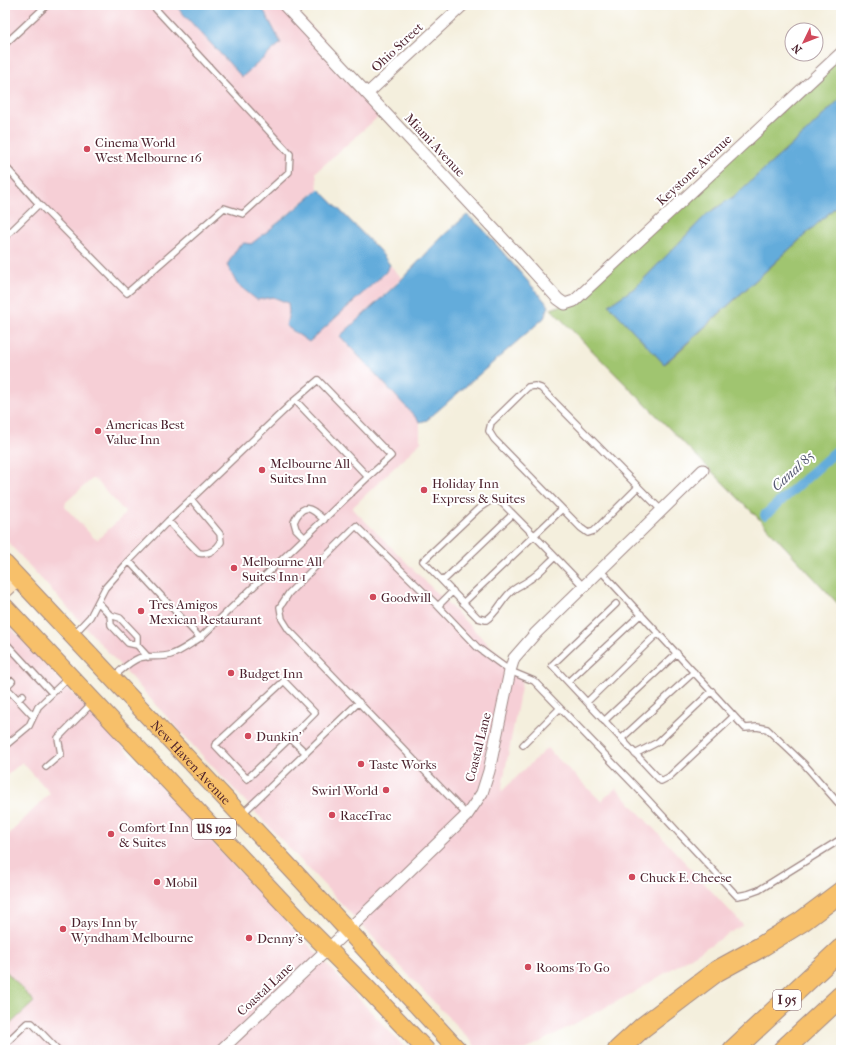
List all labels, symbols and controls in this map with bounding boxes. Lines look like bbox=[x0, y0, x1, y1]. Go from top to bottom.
street label: Ohio Street bbox=[368, 19, 426, 75]
north arrow bbox=[784, 22, 824, 62]
text: N bbox=[789, 41, 805, 56]
street label: Miami Avenue bbox=[402, 110, 469, 180]
street label: Keystone Avenue bbox=[653, 131, 735, 209]
place label: Cinema World West Melbourne 16 bbox=[94, 135, 203, 165]
marker: Cinema World West Melbourne 16 bbox=[82, 144, 92, 154]
place label: Americas Best Value Inn bbox=[105, 417, 185, 447]
marker: Americas Best Value Inn bbox=[93, 426, 103, 436]
water label: Canal 85 bbox=[768, 447, 818, 495]
place label: Melbourne All Suites Inn bbox=[270, 456, 351, 486]
marker: Melbourne All Suites Inn bbox=[257, 465, 267, 475]
place label: Holiday Inn Express & Suites bbox=[432, 476, 525, 506]
marker: Holiday Inn Express & Suites bbox=[419, 485, 429, 495]
place label: Melbourne All Suites Inn 1 bbox=[242, 554, 323, 584]
marker: Melbourne All Suites Inn 1 bbox=[229, 563, 239, 573]
place label: Goodwill bbox=[381, 590, 432, 605]
marker: Goodwill bbox=[368, 592, 378, 602]
place label: Tres Amigos Mexican Restaurant bbox=[149, 597, 262, 627]
marker: Tres Amigos Mexican Restaurant bbox=[136, 606, 146, 616]
place label: Budget Inn bbox=[239, 666, 303, 681]
marker: Budget Inn bbox=[226, 668, 236, 678]
street label: Coastal Lane bbox=[462, 710, 494, 783]
street label: New Haven Avenue bbox=[148, 717, 235, 808]
place label: Dunkin' bbox=[256, 729, 302, 744]
marker: Dunkin' bbox=[243, 731, 253, 741]
place label: Taste Works bbox=[369, 757, 437, 772]
marker: Taste Works bbox=[356, 759, 366, 769]
place label: Swirl World bbox=[312, 783, 379, 798]
marker: Swirl World bbox=[381, 785, 391, 795]
place label: RaceTrac bbox=[340, 808, 392, 823]
marker: RaceTrac bbox=[327, 810, 337, 820]
road number: US 192 bbox=[192, 819, 236, 839]
place label: Comfort Inn & Suites bbox=[119, 820, 189, 850]
marker: Comfort Inn & Suites bbox=[106, 829, 116, 839]
place label: Chuck E. Cheese bbox=[640, 870, 732, 885]
marker: Chuck E. Cheese bbox=[627, 872, 637, 882]
place label: Mobil bbox=[165, 875, 198, 890]
marker: Mobil bbox=[152, 877, 162, 887]
place label: Days Inn by Wyndham Melbourne bbox=[70, 915, 194, 945]
marker: Days Inn by Wyndham Melbourne bbox=[58, 924, 68, 934]
place label: Denny's bbox=[257, 931, 303, 946]
marker: Denny's bbox=[244, 933, 254, 943]
street label: Coastal Lane bbox=[234, 959, 296, 1019]
place label: Rooms To Go bbox=[536, 960, 610, 975]
marker: Rooms To Go bbox=[523, 962, 533, 972]
road number: I 95 bbox=[773, 990, 801, 1010]

